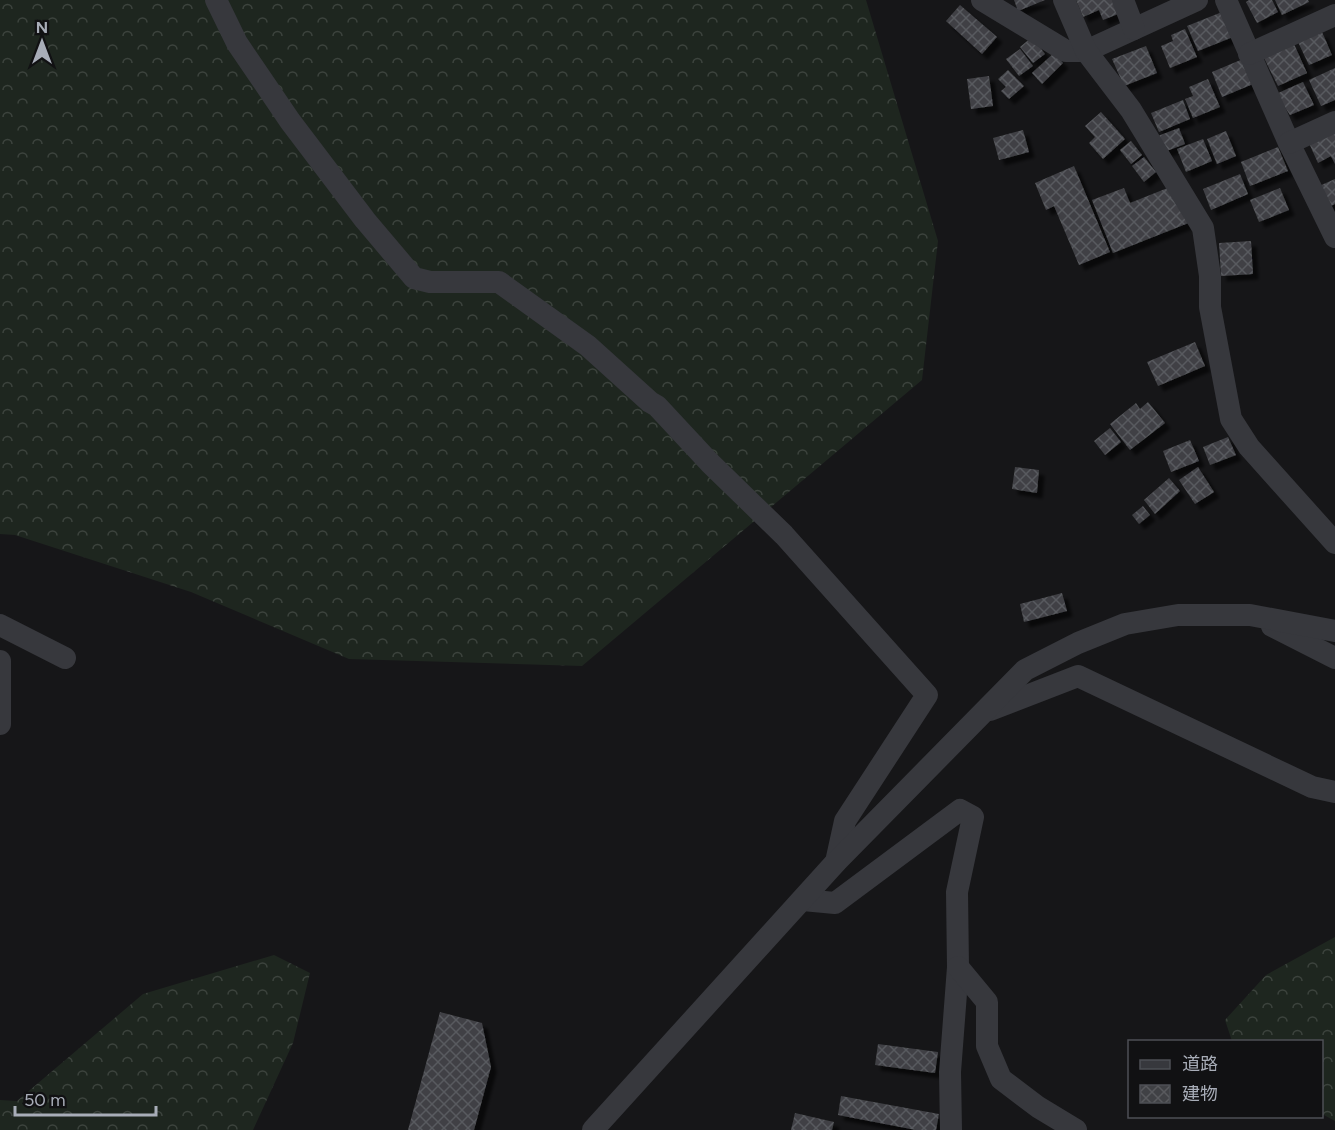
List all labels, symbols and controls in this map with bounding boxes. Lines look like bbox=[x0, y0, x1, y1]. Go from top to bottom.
north arrow bbox=[12, 12, 72, 72]
text: N bbox=[36, 18, 48, 37]
legend bbox=[1128, 1040, 1323, 1118]
text: 道路 bbox=[1182, 1053, 1218, 1075]
scale bar bbox=[15, 1079, 156, 1117]
text: 建物 bbox=[1182, 1083, 1218, 1105]
text: 50 m bbox=[24, 1089, 66, 1111]

